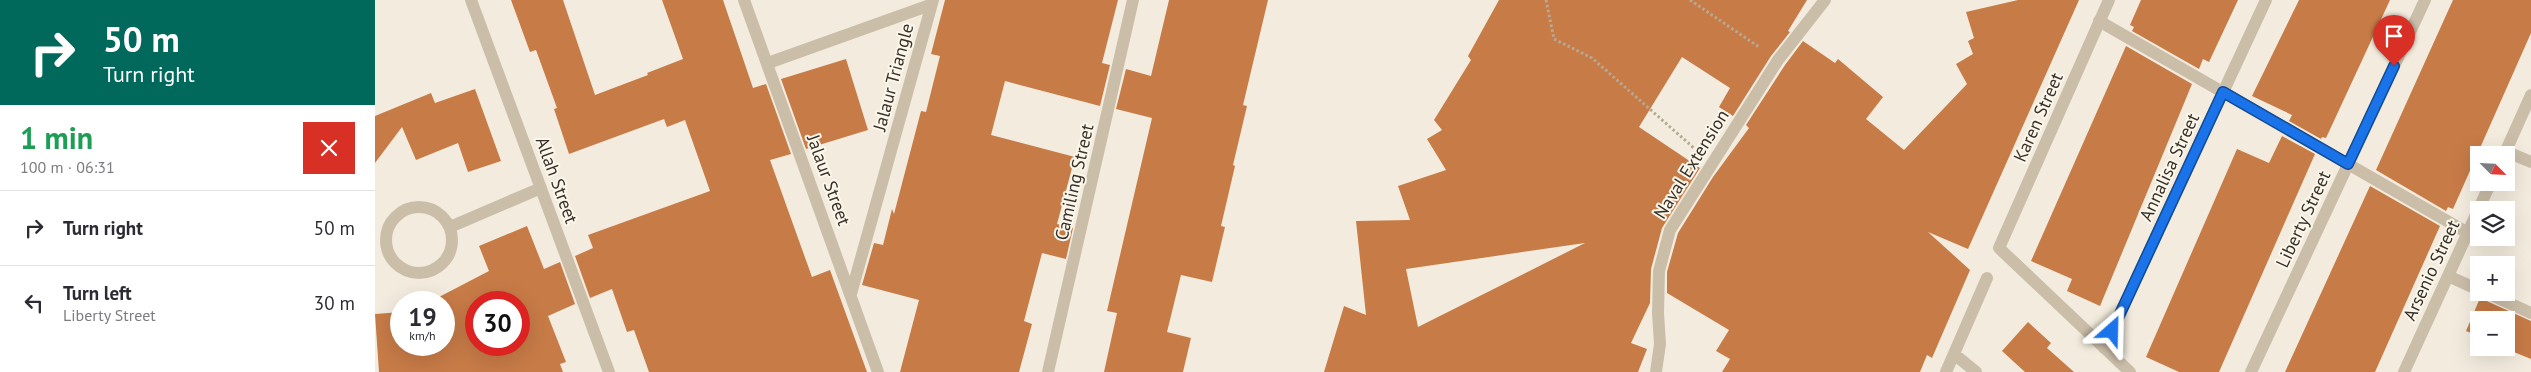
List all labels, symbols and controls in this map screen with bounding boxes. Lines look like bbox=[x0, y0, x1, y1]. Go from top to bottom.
pin bbox=[2373, 15, 2415, 66]
text: 50 m bbox=[103, 16, 180, 62]
icon: right bbox=[20, 20, 85, 85]
street label: Jalaur Triangle bbox=[867, 21, 918, 134]
icon: arrive bbox=[2380, 22, 2408, 50]
text: Turn right bbox=[103, 60, 195, 88]
street label: Karen Street bbox=[2008, 69, 2068, 165]
street label: Naval Extension bbox=[1648, 105, 1734, 223]
street label: Annalisa Street bbox=[2134, 109, 2204, 225]
text: 1 min bbox=[20, 118, 93, 157]
button: close bbox=[303, 122, 355, 174]
street label: Camiling Street bbox=[1049, 122, 1099, 242]
street label: Jalaur Street bbox=[802, 131, 856, 229]
street label: Allah Street bbox=[531, 134, 583, 226]
north arrow bbox=[2470, 146, 2515, 191]
map controls bbox=[2470, 146, 2515, 356]
text: 100 m · 06:31 bbox=[20, 157, 115, 177]
street label: Liberty Street bbox=[2271, 167, 2335, 271]
button: layers bbox=[2470, 201, 2515, 246]
icon: right bbox=[20, 214, 48, 242]
text: Turn right bbox=[63, 216, 143, 240]
text: 50 m bbox=[314, 216, 355, 240]
street label: Arsenio Street bbox=[2398, 216, 2464, 324]
button: + bbox=[2470, 256, 2515, 301]
text: Turn left bbox=[63, 281, 132, 305]
icon: left bbox=[20, 289, 48, 317]
text: 30 m bbox=[314, 291, 355, 315]
speed limit sign: 30 bbox=[465, 291, 530, 356]
text: 19 bbox=[408, 301, 437, 333]
position arrow bbox=[2085, 304, 2137, 356]
text: Liberty Street bbox=[63, 305, 156, 325]
button: − bbox=[2470, 311, 2515, 356]
text: km/h bbox=[409, 328, 436, 343]

